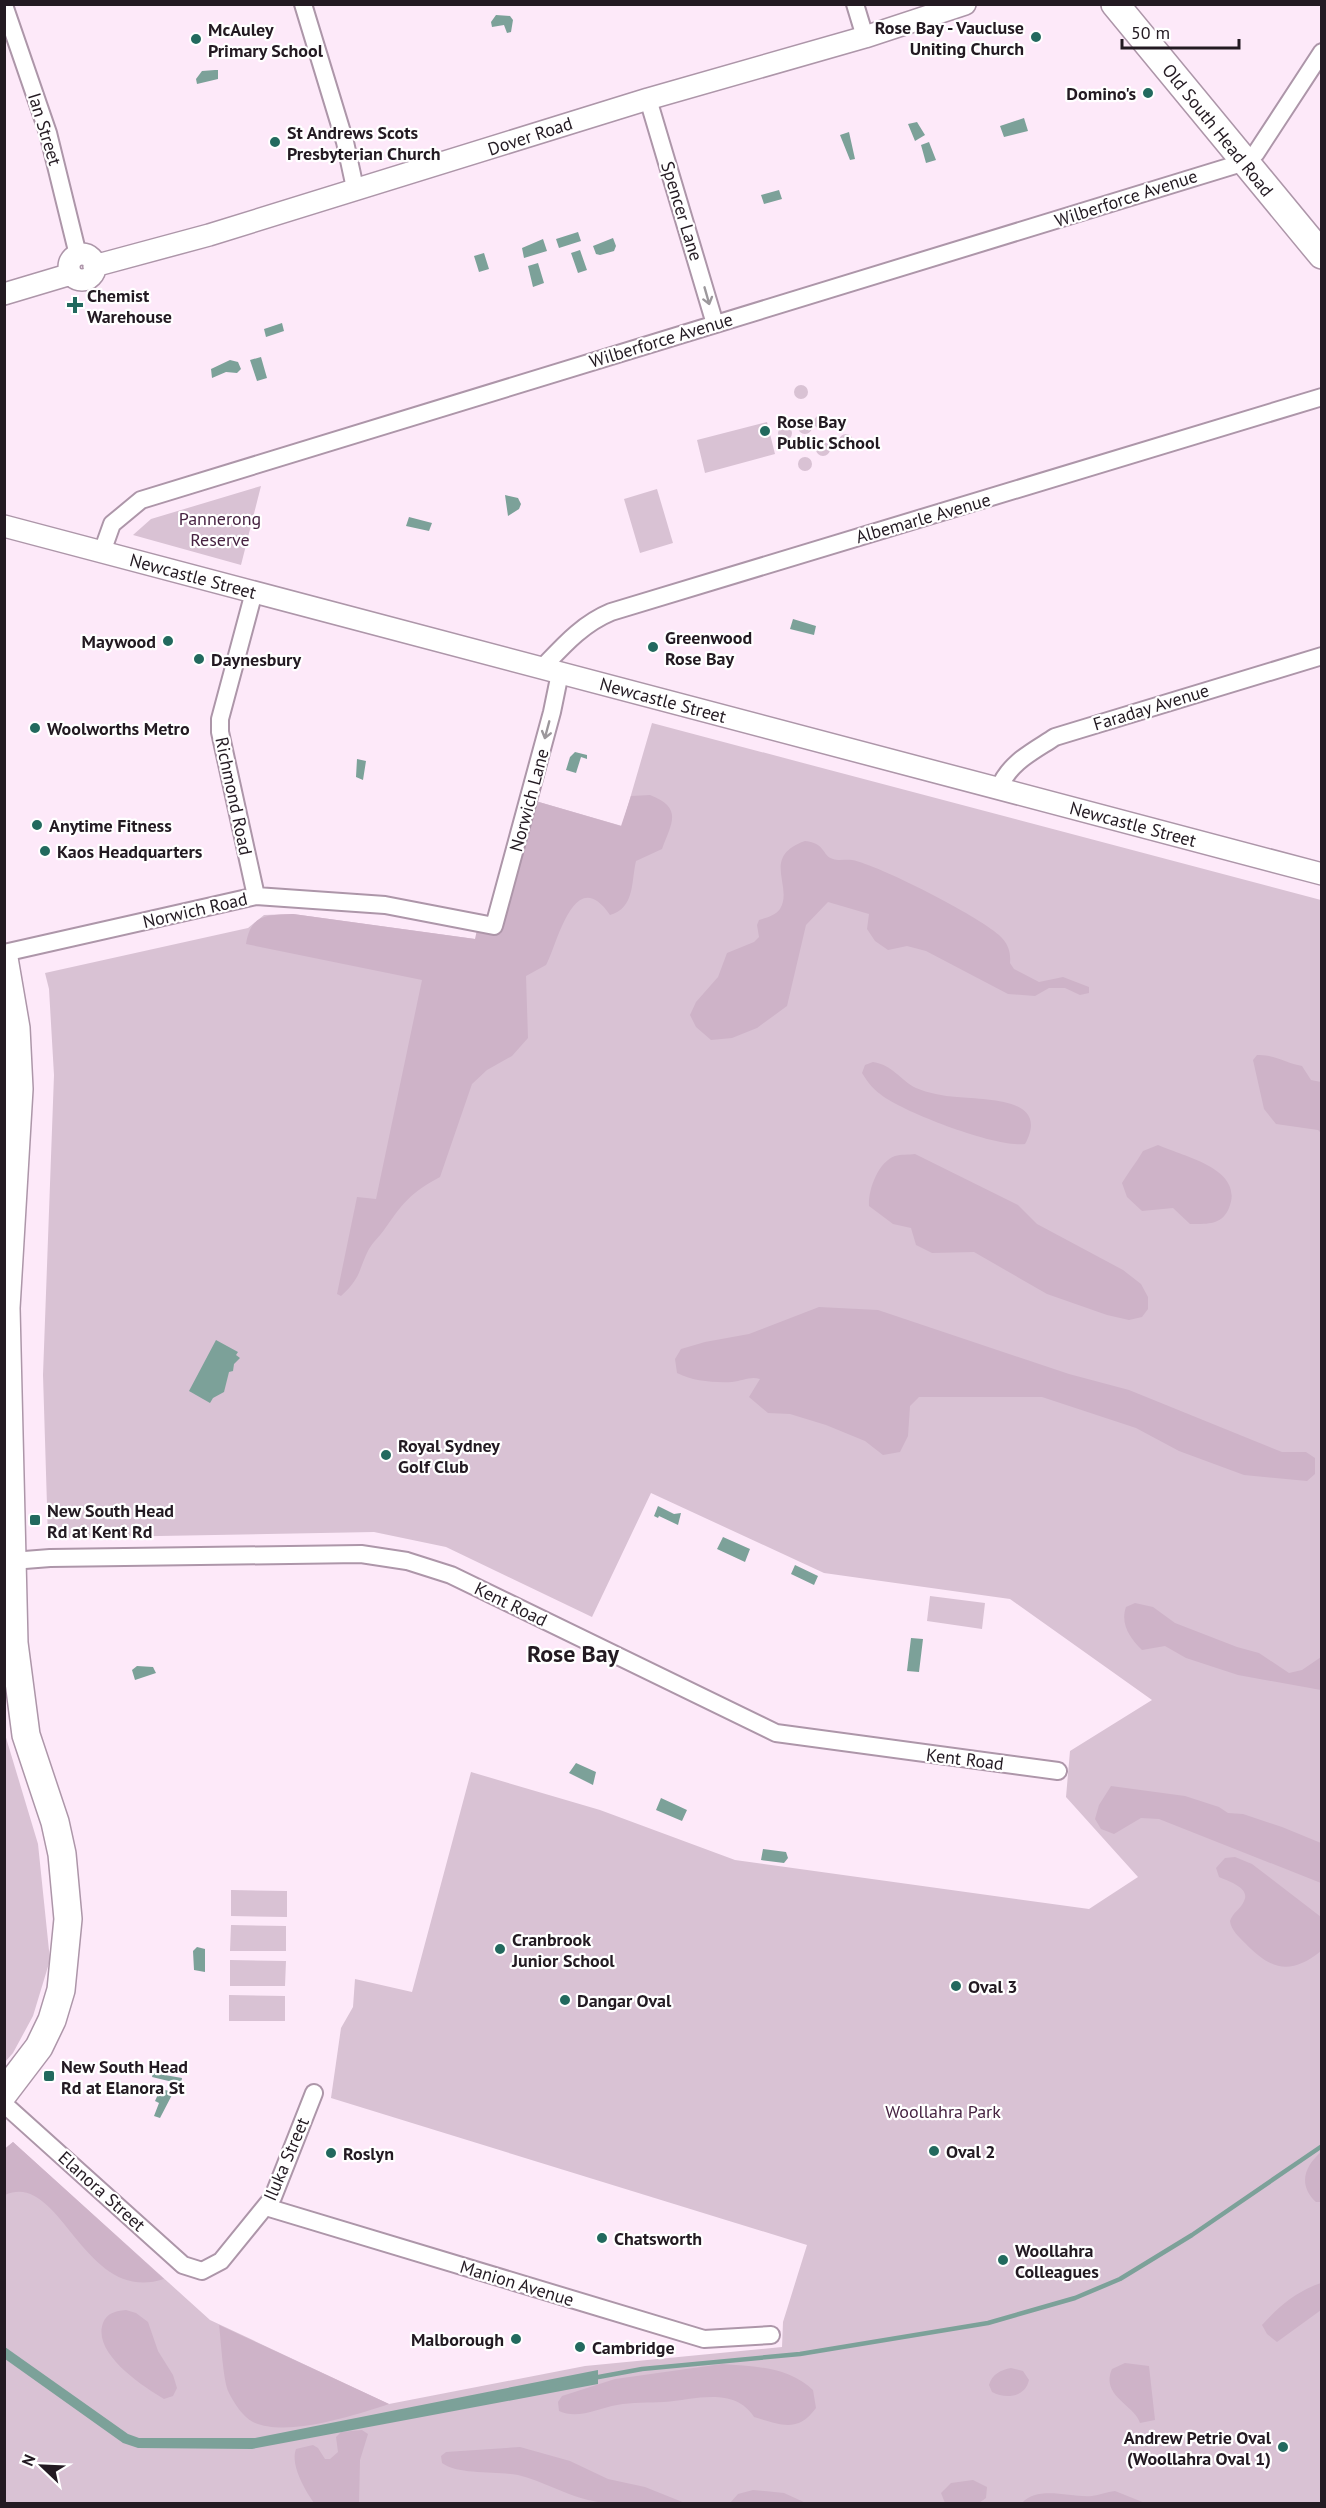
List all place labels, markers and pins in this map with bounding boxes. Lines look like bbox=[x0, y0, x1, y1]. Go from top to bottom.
place label: Rose Bay - Vaucluse Uniting Church bbox=[875, 16, 1024, 60]
place label: McAuley Primary School bbox=[208, 18, 324, 62]
marker: Rose Bay - Vaucluse Uniting Church bbox=[1029, 30, 1043, 44]
marker: McAuley Primary School bbox=[189, 32, 203, 46]
place label: Domino's bbox=[1066, 82, 1136, 105]
marker: Domino's bbox=[1141, 86, 1155, 100]
place label: St Andrews Scots Presbyterian Church bbox=[287, 121, 441, 165]
marker: St Andrews Scots Presbyterian Church bbox=[268, 135, 282, 149]
place label: Chemist Warehouse bbox=[87, 284, 172, 328]
marker: Chemist Warehouse bbox=[68, 298, 82, 312]
place label: Rose Bay Public School bbox=[777, 410, 881, 454]
marker: Rose Bay Public School bbox=[758, 424, 772, 438]
place label: Greenwood Rose Bay bbox=[665, 626, 752, 670]
place label: Maywood bbox=[82, 630, 156, 653]
marker: Maywood bbox=[161, 634, 175, 648]
marker: Greenwood Rose Bay bbox=[646, 640, 660, 654]
place label: Daynesbury bbox=[211, 648, 301, 671]
marker: Daynesbury bbox=[192, 652, 206, 666]
place label: Woolworths Metro bbox=[47, 717, 190, 740]
marker: Woolworths Metro bbox=[28, 721, 42, 735]
place label: Anytime Fitness bbox=[49, 814, 172, 837]
marker: Anytime Fitness bbox=[30, 818, 44, 832]
place label: Kaos Headquarters bbox=[57, 840, 203, 863]
marker: Kaos Headquarters bbox=[38, 844, 52, 858]
place label: Royal Sydney Golf Club bbox=[398, 1434, 500, 1478]
marker: Royal Sydney Golf Club bbox=[379, 1448, 393, 1462]
place label: New South Head Rd at Kent Rd bbox=[47, 1499, 174, 1543]
marker: New South Head Rd at Kent Rd bbox=[28, 1513, 42, 1527]
place label: Cranbrook Junior School bbox=[511, 1928, 615, 1972]
marker: Cranbrook Junior School bbox=[493, 1942, 507, 1956]
place label: Oval 3 bbox=[968, 1975, 1017, 1998]
marker: Oval 3 bbox=[949, 1979, 963, 1993]
place label: Dangar Oval bbox=[577, 1989, 672, 2012]
marker: Dangar Oval bbox=[558, 1993, 572, 2007]
place label: New South Head Rd at Elanora St bbox=[61, 2055, 188, 2099]
marker: New South Head Rd at Elanora St bbox=[42, 2069, 56, 2083]
place label: Oval 2 bbox=[946, 2140, 995, 2163]
place label: Roslyn bbox=[343, 2142, 394, 2165]
marker: Oval 2 bbox=[927, 2144, 941, 2158]
marker: Roslyn bbox=[324, 2146, 338, 2160]
place label: Chatsworth bbox=[614, 2227, 702, 2250]
marker: Chatsworth bbox=[595, 2231, 609, 2245]
place label: Woollahra Colleagues bbox=[1015, 2239, 1099, 2283]
marker: Woollahra Colleagues bbox=[996, 2253, 1010, 2267]
place label: Malborough bbox=[411, 2328, 504, 2351]
marker: Malborough bbox=[509, 2332, 523, 2346]
place label: Cambridge bbox=[592, 2336, 675, 2359]
marker: Cambridge bbox=[573, 2340, 587, 2354]
place label: Andrew Petrie Oval (Woollahra Oval 1) bbox=[1124, 2426, 1272, 2470]
marker: Andrew Petrie Oval (Woollahra Oval 1) bbox=[1276, 2440, 1290, 2454]

